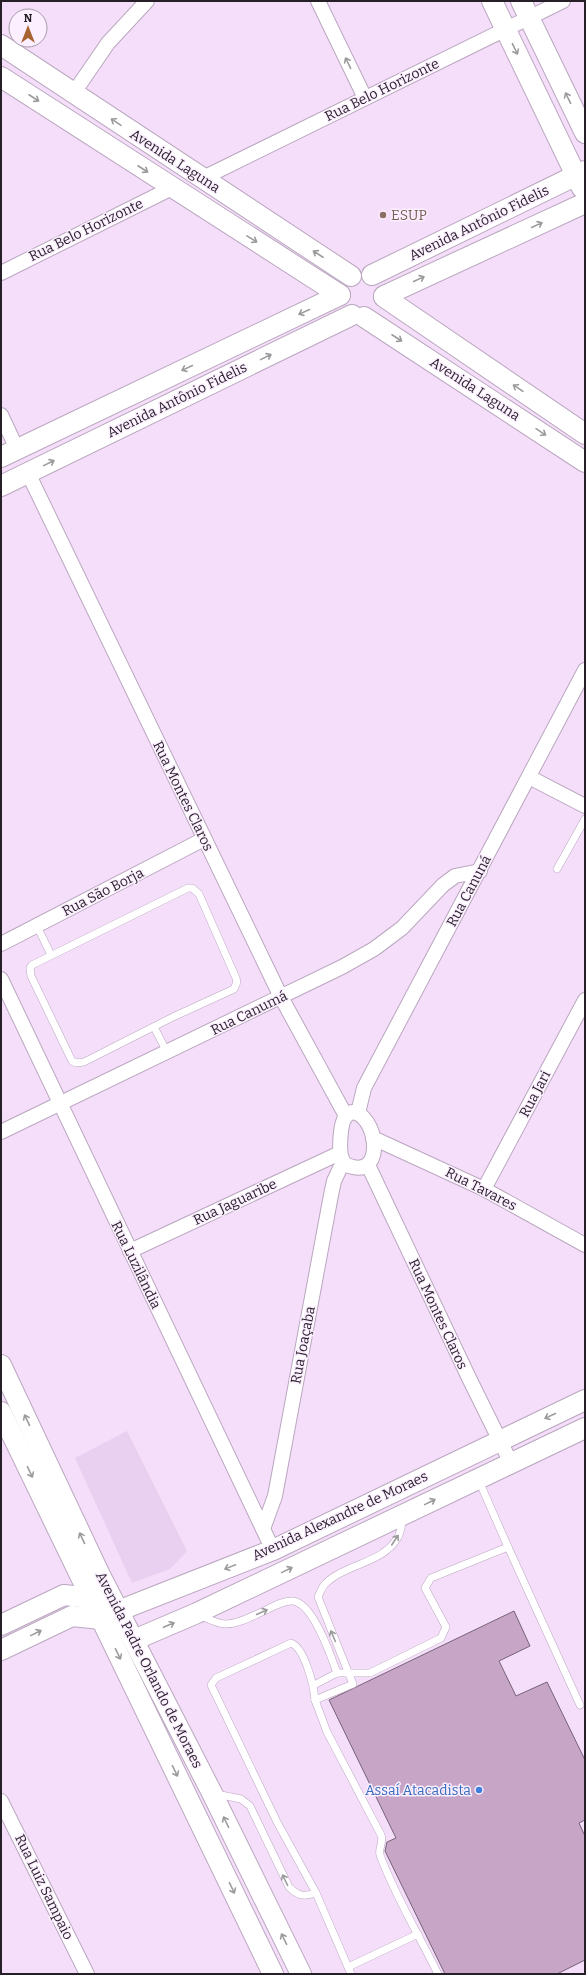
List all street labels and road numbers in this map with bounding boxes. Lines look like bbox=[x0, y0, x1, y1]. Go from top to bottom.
street label: Rua Belo Horizonte bbox=[322, 55, 442, 125]
street label: Avenida Laguna bbox=[127, 126, 223, 197]
street label: Avenida Antônio Fidelis bbox=[406, 182, 552, 264]
street label: Rua Belo Horizonte bbox=[26, 195, 146, 265]
street label: Avenida Laguna bbox=[427, 354, 523, 425]
street label: Avenida Antônio Fidelis bbox=[104, 359, 250, 441]
street label: Rua Montes Claros bbox=[149, 738, 217, 854]
street label: Rua Canuná bbox=[443, 852, 495, 930]
street label: Rua São Borja bbox=[59, 864, 147, 920]
street label: Rua Canumá bbox=[208, 987, 290, 1039]
street label: Rua Jari bbox=[516, 1068, 554, 1120]
street label: Rua Tavares bbox=[442, 1164, 520, 1214]
street label: Rua Jaguaribe bbox=[191, 1175, 279, 1229]
street label: Rua Luzilândia bbox=[107, 1218, 165, 1312]
street label: Rua Montes Claros bbox=[405, 1256, 471, 1372]
street label: Rua Joaçaba bbox=[287, 1304, 319, 1385]
street label: Avenida Alexandre de Moraes bbox=[249, 1468, 431, 1564]
street label: Avenida Padre Orlando de Moraes bbox=[92, 1569, 206, 1771]
street label: Rua Luiz Sampaio bbox=[11, 1831, 77, 1943]

